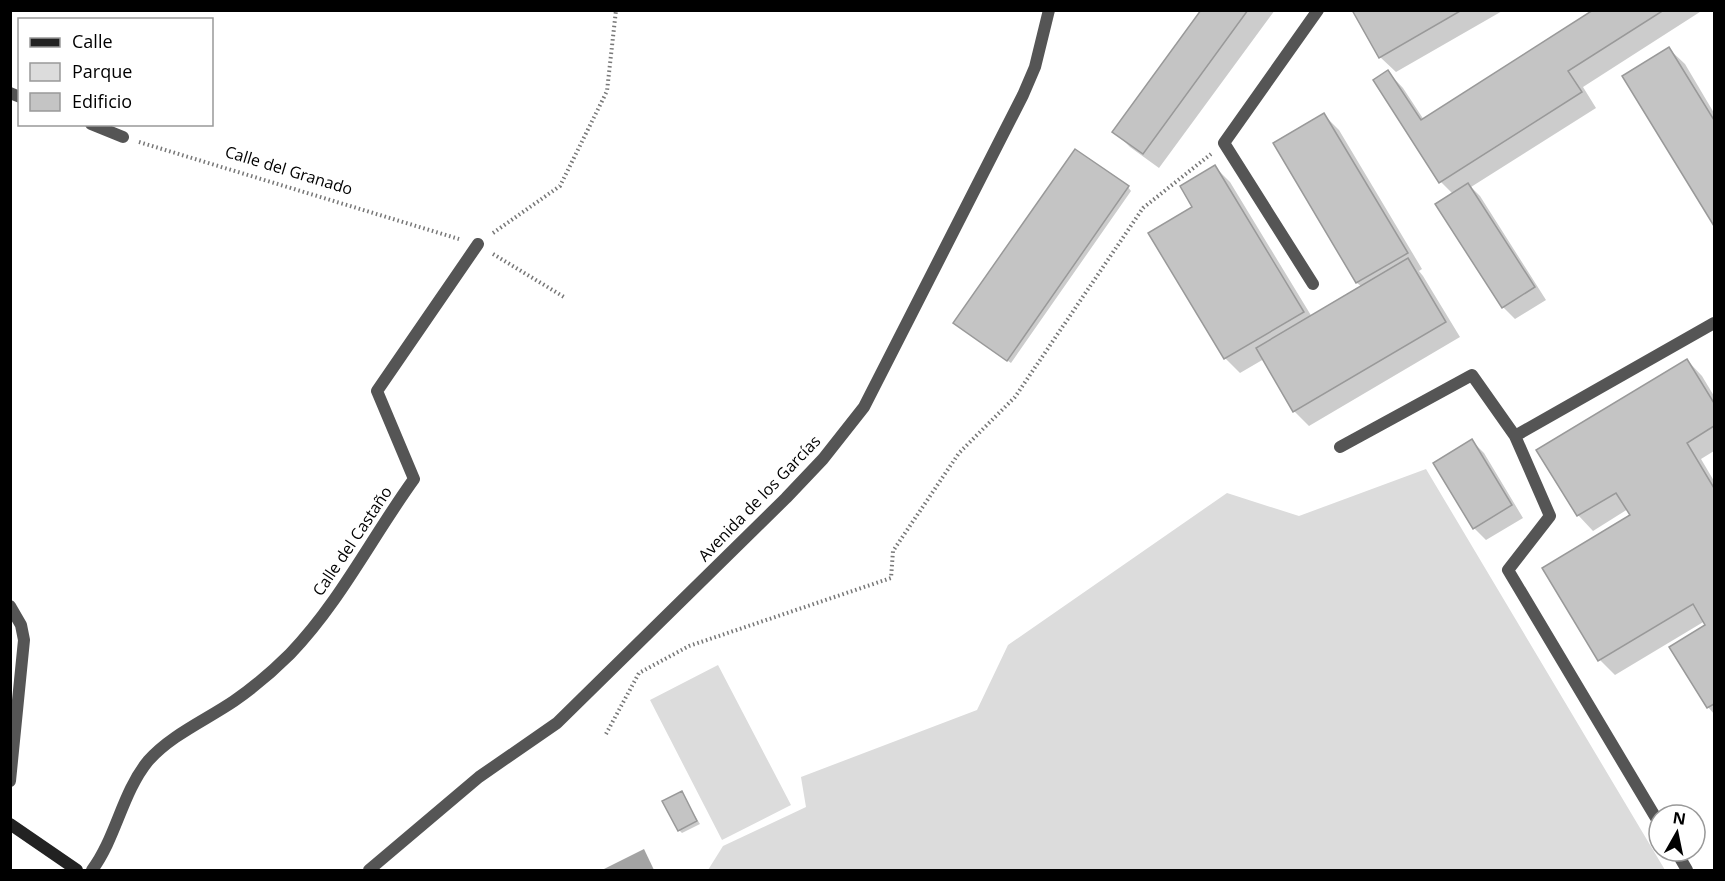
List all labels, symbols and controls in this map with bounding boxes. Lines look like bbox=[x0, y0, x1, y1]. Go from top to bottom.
legend bbox=[18, 18, 213, 126]
text: Calle bbox=[72, 29, 113, 53]
text: Parque bbox=[72, 59, 132, 83]
text: Edificio bbox=[72, 89, 132, 113]
street label: Calle del Granado bbox=[223, 140, 355, 200]
street label: Avenida de los Garcías bbox=[693, 430, 825, 566]
street label: Calle del Castaño bbox=[307, 482, 397, 600]
north arrow bbox=[1647, 803, 1707, 863]
text: N bbox=[1671, 806, 1687, 830]

